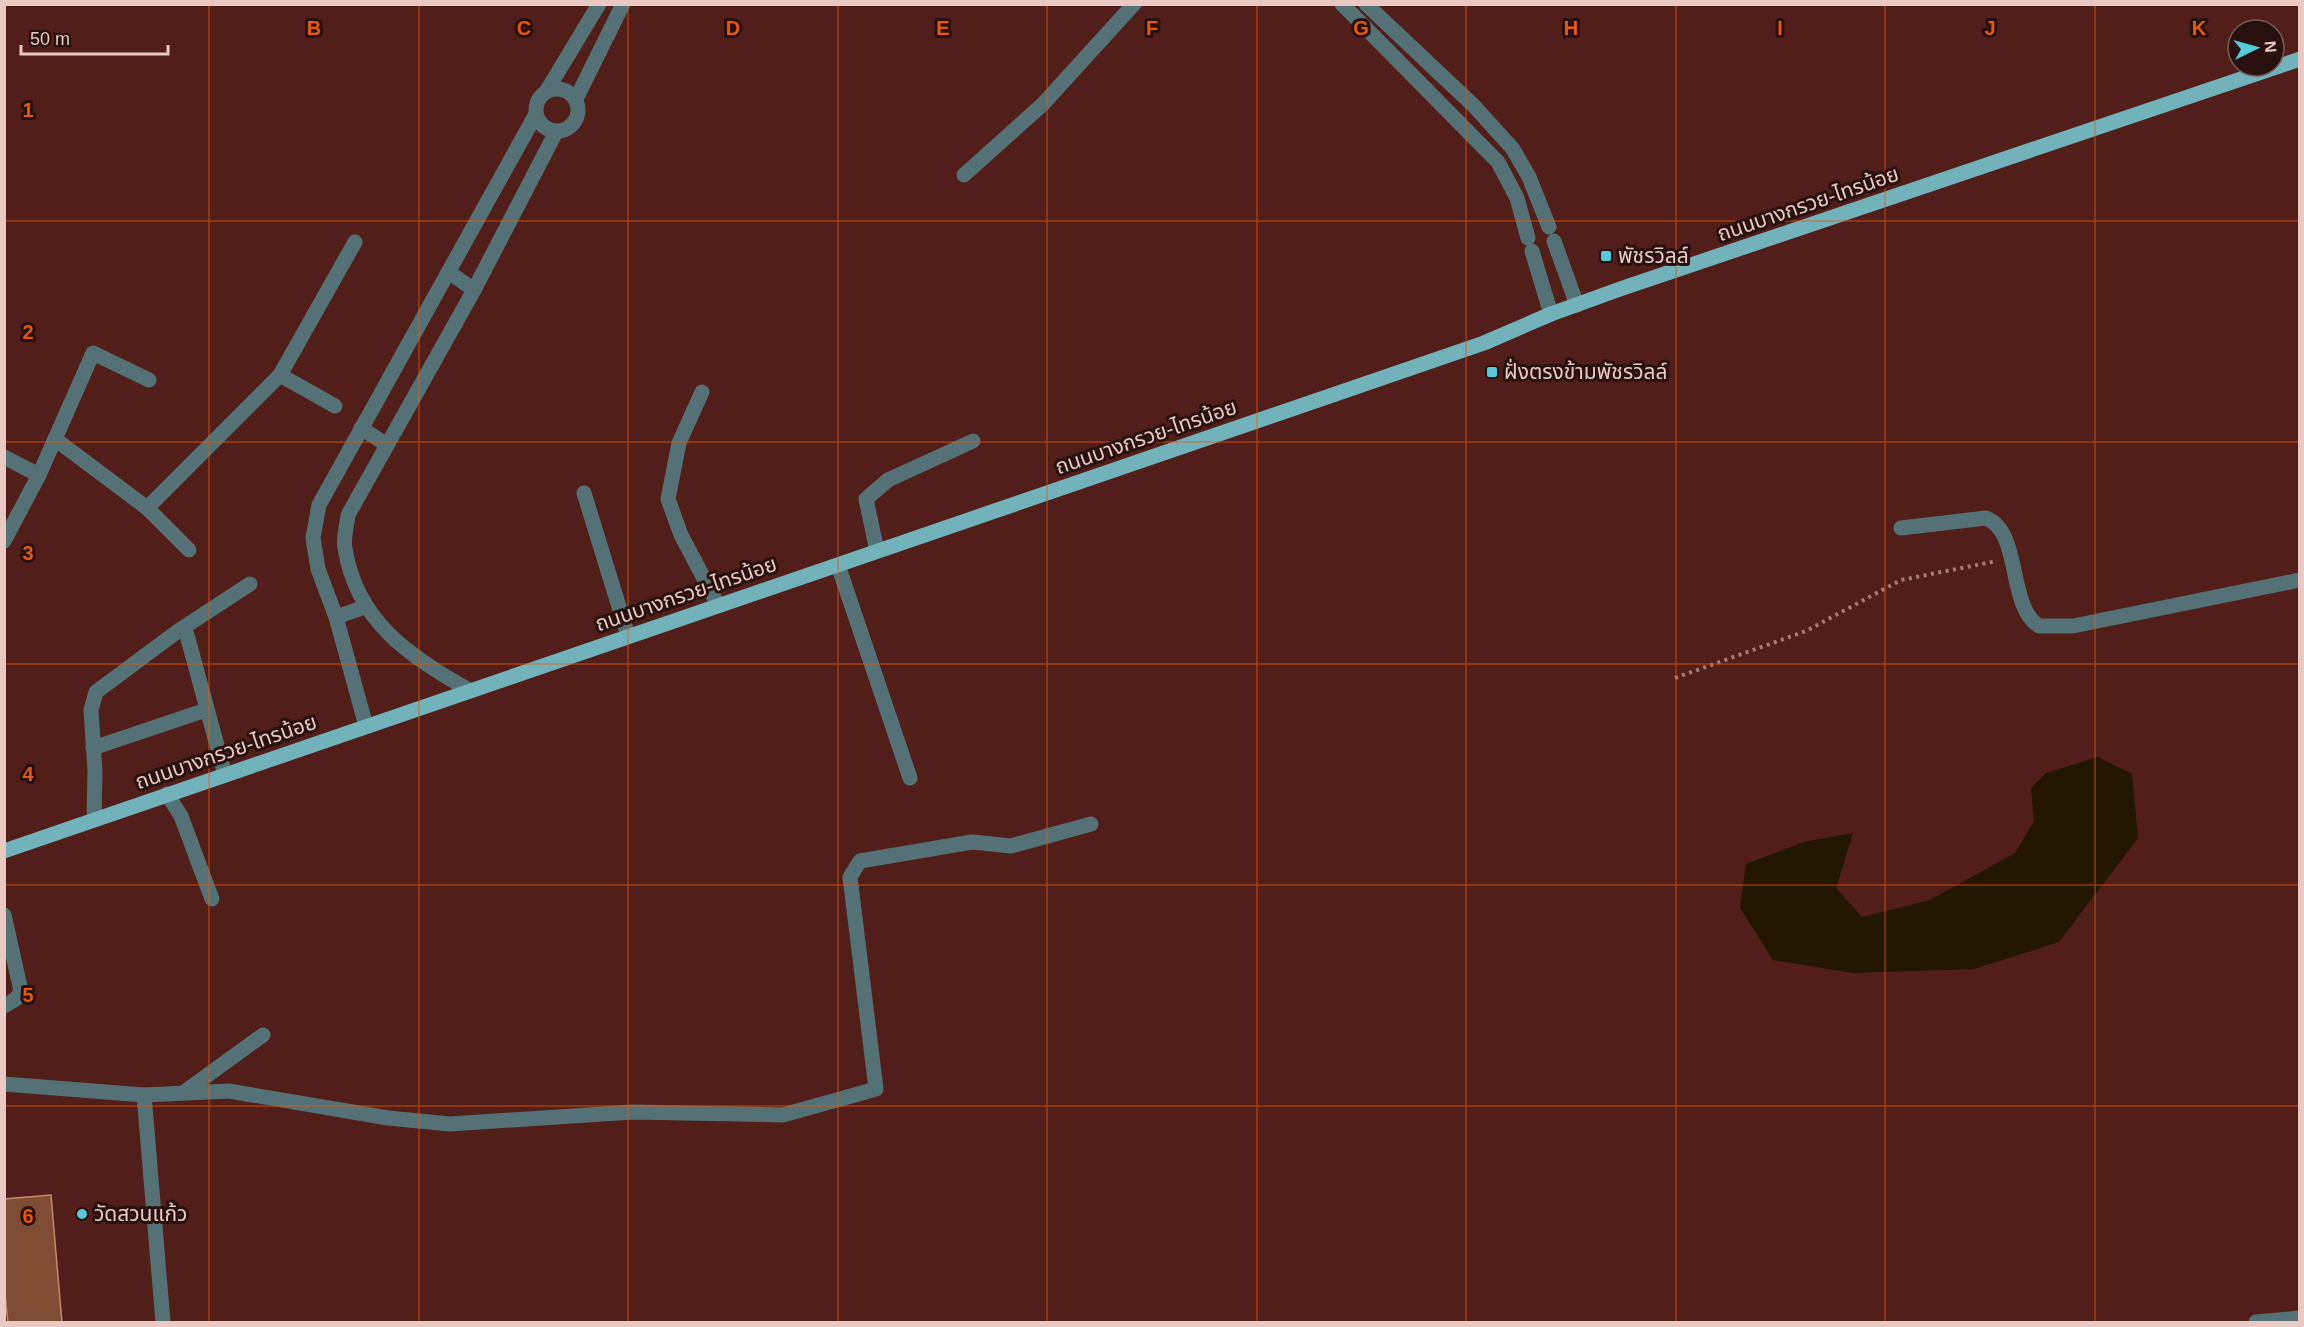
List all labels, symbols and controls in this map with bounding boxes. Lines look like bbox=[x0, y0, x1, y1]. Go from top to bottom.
text: B bbox=[307, 17, 321, 39]
text: C bbox=[517, 17, 531, 39]
text: D bbox=[726, 17, 740, 39]
text: E bbox=[936, 17, 950, 39]
text: F bbox=[1146, 17, 1158, 39]
text: G bbox=[1353, 17, 1369, 39]
text: H bbox=[1564, 17, 1578, 39]
text: I bbox=[1777, 17, 1783, 39]
text: J bbox=[1984, 17, 1996, 39]
text: K bbox=[2192, 17, 2207, 39]
scale bar bbox=[21, 18, 168, 56]
north arrow bbox=[2226, 18, 2286, 78]
text: 50 m bbox=[30, 29, 70, 49]
text: N bbox=[2261, 40, 2279, 53]
text: 1 bbox=[22, 99, 34, 121]
street label: ถนนบางกรวย-ไทรน้อย bbox=[1714, 162, 1902, 245]
place label: พัชรวิลล์ bbox=[1618, 244, 1689, 267]
marker: พัชรวิลล์ bbox=[1599, 249, 1613, 263]
text: 2 bbox=[22, 321, 34, 343]
place label: ฝั่งตรงข้ามพัชรวิลล์ bbox=[1504, 358, 1667, 383]
marker: ฝั่งตรงข้ามพัชรวิลล์ bbox=[1485, 365, 1499, 379]
street label: ถนนบางกรวย-ไทรน้อย bbox=[1052, 395, 1240, 478]
text: 3 bbox=[22, 542, 34, 564]
street label: ถนนบางกรวย-ไทรน้อย bbox=[592, 552, 780, 635]
street label: ถนนบางกรวย-ไทรน้อย bbox=[132, 710, 320, 793]
text: 4 bbox=[22, 763, 34, 785]
text: 5 bbox=[22, 984, 34, 1006]
place label: วัดสวนแก้ว bbox=[94, 1202, 187, 1225]
text: 6 bbox=[22, 1205, 34, 1227]
marker: วัดสวนแก้ว bbox=[75, 1207, 89, 1221]

